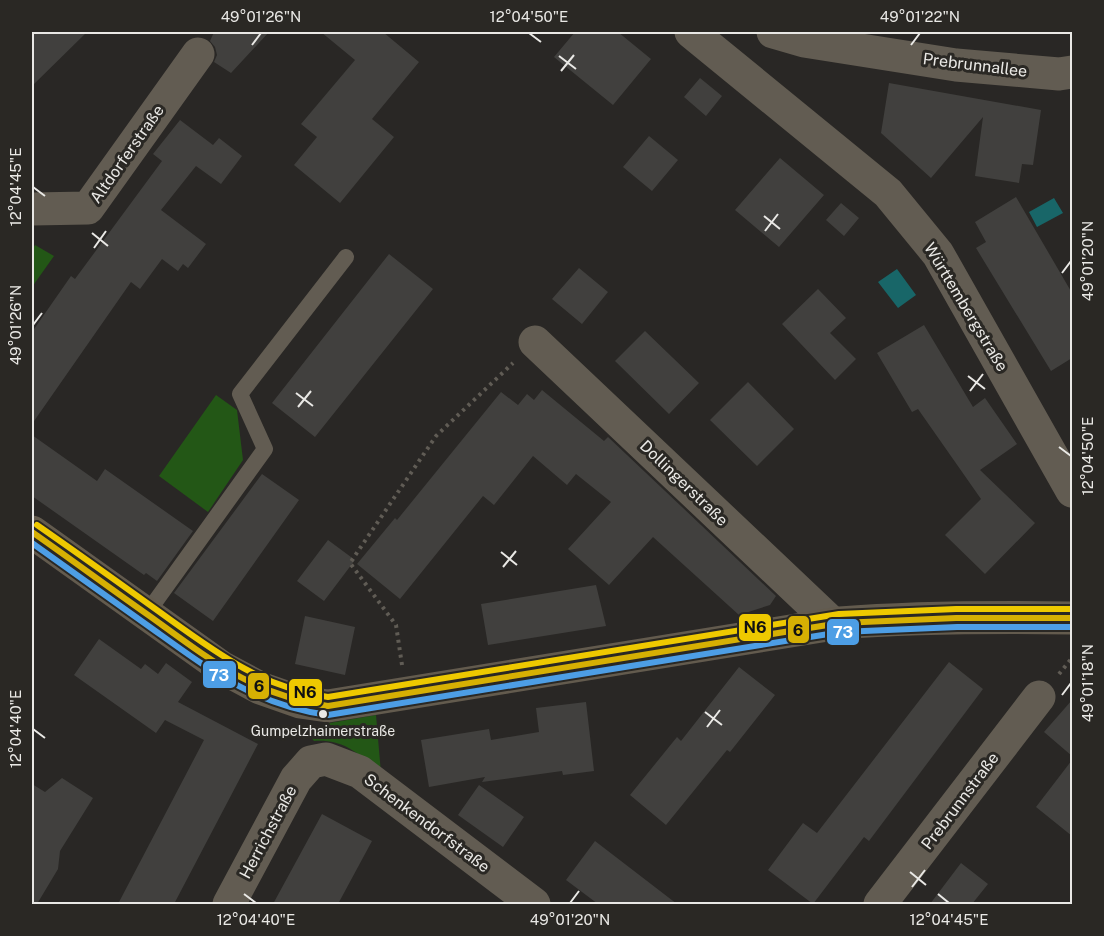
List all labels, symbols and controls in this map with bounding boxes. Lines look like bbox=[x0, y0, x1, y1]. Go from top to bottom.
text: 49°01'26"N bbox=[221, 8, 301, 25]
text: 12°04'50"E bbox=[490, 8, 568, 25]
text: 49°01'22"N bbox=[880, 8, 960, 25]
street label: Prebrunnallee bbox=[922, 49, 1028, 81]
street label: Altdorferstraße bbox=[86, 101, 168, 207]
text: 12°04'45"E bbox=[7, 148, 24, 226]
text: 49°01'20"N bbox=[1079, 221, 1096, 301]
street label: Württembergstraße bbox=[920, 239, 1012, 375]
text: 49°01'26"N bbox=[7, 285, 24, 365]
text: 12°04'50"E bbox=[1079, 417, 1096, 495]
street label: Dollingerstraße bbox=[636, 436, 732, 530]
line badge: N6 bbox=[738, 613, 772, 642]
line badge: 6 bbox=[787, 615, 810, 644]
text: N6 bbox=[743, 618, 767, 637]
line badge: 73 bbox=[826, 618, 860, 646]
text: 6 bbox=[793, 621, 803, 640]
text: 73 bbox=[833, 623, 853, 642]
text: 49°01'18"N bbox=[1079, 644, 1096, 722]
line badge: 73 bbox=[202, 660, 237, 689]
text: 73 bbox=[209, 666, 229, 685]
line badge: 6 bbox=[247, 672, 270, 700]
text: 6 bbox=[254, 677, 264, 696]
line badge: N6 bbox=[288, 678, 323, 707]
text: N6 bbox=[293, 683, 317, 702]
text: 12°04'40"E bbox=[7, 690, 24, 768]
marker: Gumpelzhaimerstraße bbox=[317, 708, 329, 720]
place label: Gumpelzhaimerstraße bbox=[251, 723, 395, 739]
street label: Prebrunnstraße bbox=[917, 749, 1003, 853]
street label: Schenkendorfstraße bbox=[360, 770, 494, 876]
street label: Herrichstraße bbox=[235, 782, 301, 882]
text: 12°04'40"E bbox=[217, 911, 295, 928]
text: 49°01'20"N bbox=[530, 911, 610, 928]
text: 12°04'45"E bbox=[910, 911, 988, 928]

